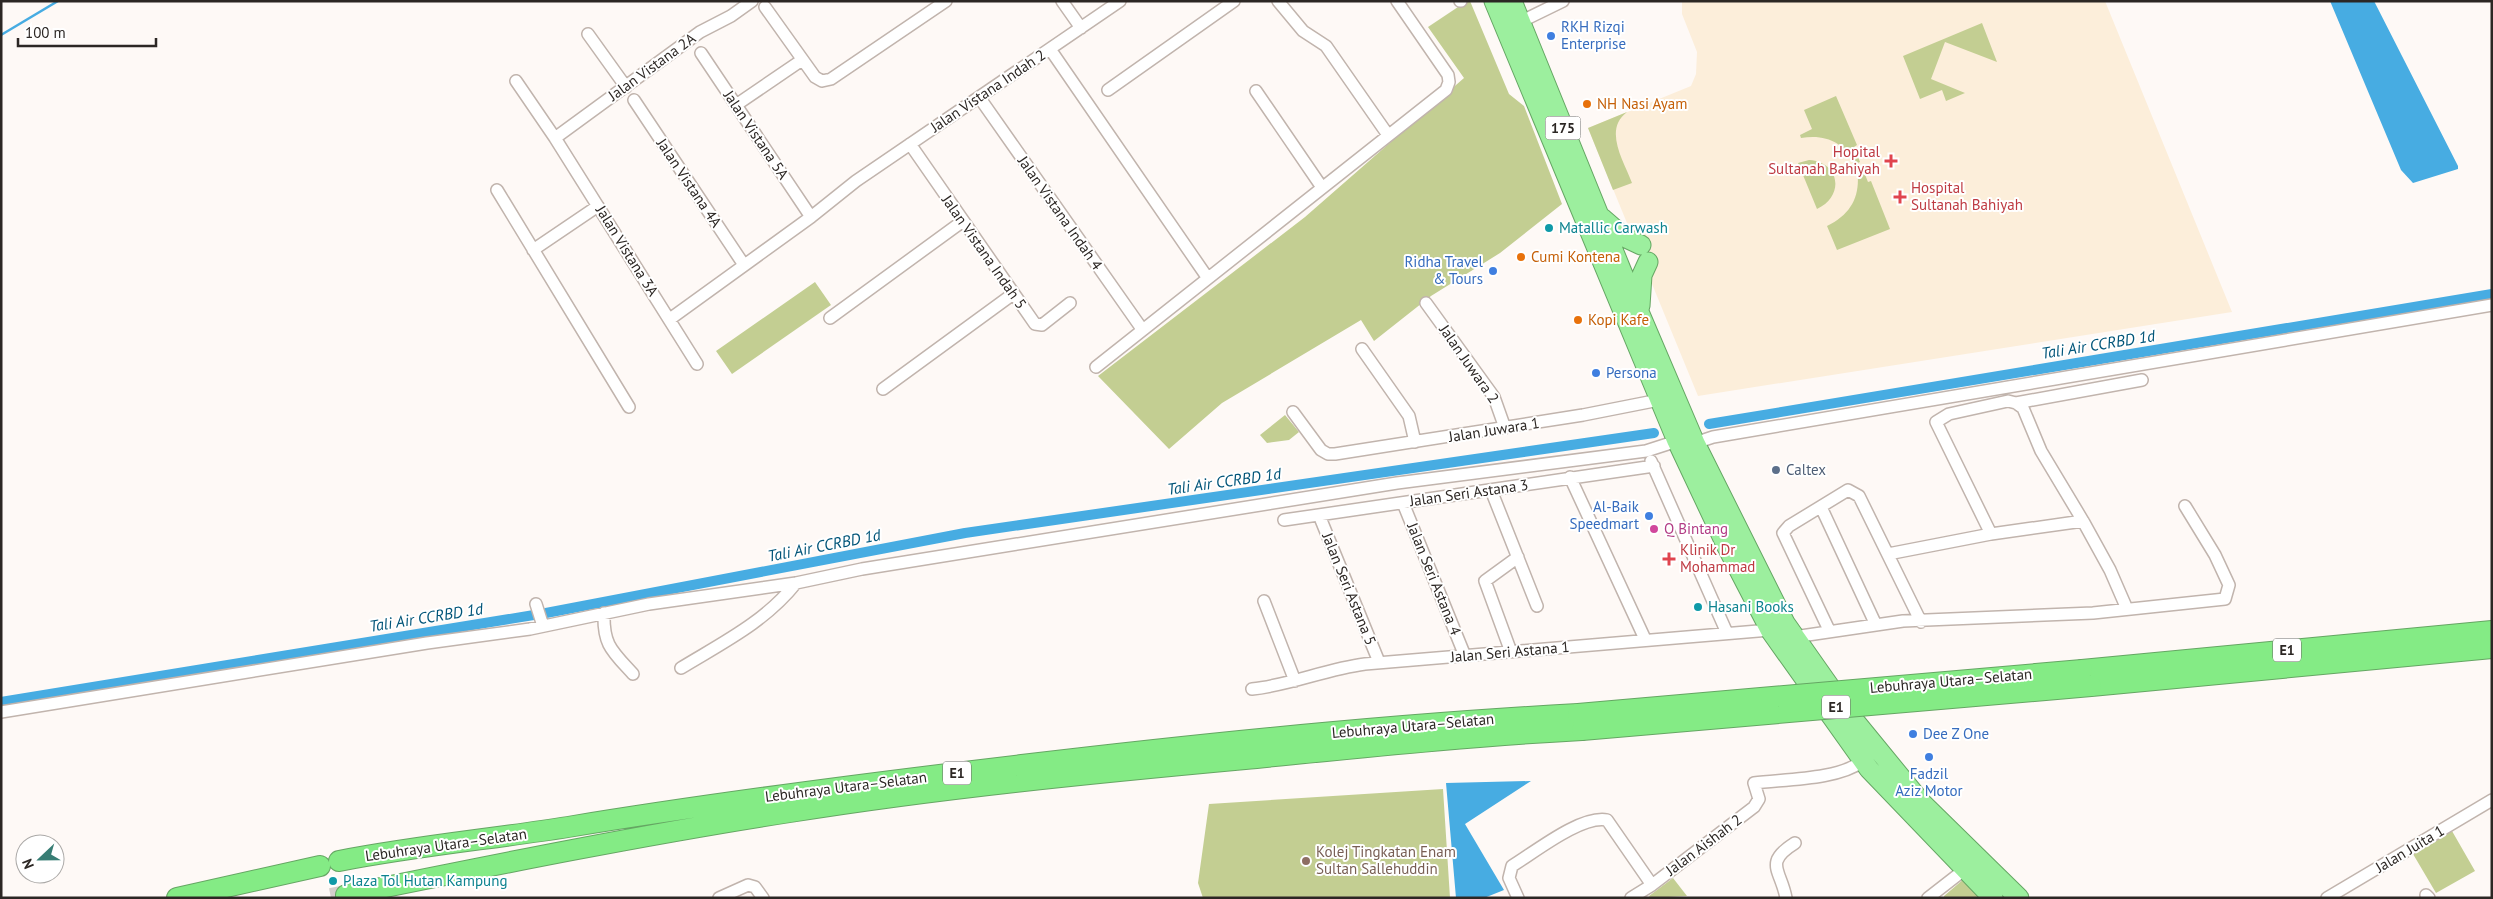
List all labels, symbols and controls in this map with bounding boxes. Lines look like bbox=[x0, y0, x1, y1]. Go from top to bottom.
scale bar bbox=[18, 15, 155, 47]
place label: RKH Rizqi Enterprise bbox=[1561, 17, 1626, 53]
text: 100 m bbox=[25, 23, 66, 42]
street label: Jalan Vistana 2A bbox=[603, 28, 699, 105]
marker: RKH Rizqi Enterprise bbox=[1545, 30, 1557, 42]
street label: Jalan Vistana Indah 2 bbox=[926, 45, 1049, 137]
street label: Jalan Vistana 5A bbox=[719, 86, 793, 183]
place label: NH Nasi Ayam bbox=[1597, 94, 1687, 113]
marker: NH Nasi Ayam bbox=[1581, 98, 1593, 110]
road number: 175 bbox=[1546, 116, 1580, 140]
street label: Jalan Vistana 4A bbox=[652, 134, 726, 231]
place label: Hopital Sultanah Bahiyah bbox=[1768, 142, 1881, 178]
street label: Jalan Vistana Indah 4 bbox=[1013, 151, 1107, 273]
marker: Hopital Sultanah Bahiyah bbox=[1884, 154, 1898, 168]
place label: Hospital Sultanah Bahiyah bbox=[1911, 178, 2023, 214]
street label: Jalan Vistana Indah 5 bbox=[937, 190, 1031, 312]
marker: Hospital Sultanah Bahiyah bbox=[1893, 190, 1907, 204]
street label: Jalan Vistana 3A bbox=[591, 201, 663, 300]
place label: Matallic Carwash bbox=[1559, 218, 1668, 237]
marker: Matallic Carwash bbox=[1543, 222, 1555, 234]
place label: Cumi Kontena bbox=[1531, 247, 1620, 266]
marker: Cumi Kontena bbox=[1515, 251, 1527, 263]
place label: Ridha Travel & Tours bbox=[1404, 252, 1484, 288]
marker: Ridha Travel & Tours bbox=[1487, 265, 1499, 277]
place label: Kopi Kafe bbox=[1588, 310, 1649, 329]
marker: Kopi Kafe bbox=[1572, 314, 1584, 326]
street label: Jalan Juwara 2 bbox=[1435, 320, 1503, 407]
water label: Tali Air CCRBD 1d bbox=[2040, 325, 2157, 363]
place label: Persona bbox=[1606, 363, 1657, 382]
marker: Persona bbox=[1590, 367, 1602, 379]
street label: Jalan Juwara 1 bbox=[1446, 413, 1541, 446]
place label: Caltex bbox=[1786, 460, 1826, 479]
water label: Tali Air CCRBD 1d bbox=[1166, 463, 1283, 499]
marker: Caltex bbox=[1770, 464, 1782, 476]
street label: Jalan Seri Astana 3 bbox=[1407, 475, 1529, 510]
place label: Al-Baik Speedmart bbox=[1570, 497, 1640, 533]
marker: Al-Baik Speedmart bbox=[1643, 510, 1655, 522]
street label: Jalan Seri Astana 4 bbox=[1403, 519, 1466, 638]
place label: Q Bintang bbox=[1664, 519, 1728, 538]
marker: Q Bintang bbox=[1648, 523, 1660, 535]
water label: Tali Air CCRBD 1d bbox=[766, 524, 883, 566]
street label: Jalan Seri Astana 5 bbox=[1318, 529, 1381, 648]
place label: Klinik Dr Mohammad bbox=[1680, 540, 1755, 576]
marker: Klinik Dr Mohammad bbox=[1662, 552, 1676, 566]
place label: Hasani Books bbox=[1708, 597, 1794, 616]
water label: Tali Air CCRBD 1d bbox=[368, 598, 485, 636]
marker: Hasani Books bbox=[1692, 601, 1704, 613]
street label: Jalan Seri Astana 1 bbox=[1449, 637, 1570, 666]
road number: E1 bbox=[2273, 638, 2301, 662]
street label: Lebuhraya Utara–Selatan bbox=[1869, 664, 2033, 697]
road number: E1 bbox=[1822, 696, 1850, 719]
street label: Lebuhraya Utara–Selatan bbox=[1331, 709, 1495, 742]
place label: Dee Z One bbox=[1923, 724, 1989, 743]
marker: Dee Z One bbox=[1907, 728, 1919, 740]
marker: Fadzil Aziz Motor bbox=[1923, 751, 1935, 763]
road number: E1 bbox=[943, 761, 971, 784]
place label: Fadzil Aziz Motor bbox=[1895, 764, 1963, 800]
street label: Lebuhraya Utara–Selatan bbox=[764, 767, 928, 806]
street label: Jalan Aishah 2 bbox=[1661, 810, 1746, 880]
street label: Jalan Juita 1 bbox=[2371, 821, 2448, 877]
street label: Lebuhraya Utara–Selatan bbox=[364, 824, 528, 865]
north arrow bbox=[15, 834, 65, 884]
place label: Kolej Tingkatan Enam Sultan Sallehuddin bbox=[1316, 842, 1456, 878]
marker: Kolej Tingkatan Enam Sultan Sallehuddin bbox=[1300, 855, 1312, 867]
text: N bbox=[18, 856, 38, 872]
place label: Plaza Tol Hutan Kampung bbox=[343, 871, 507, 890]
marker: Plaza Tol Hutan Kampung bbox=[327, 875, 339, 887]

